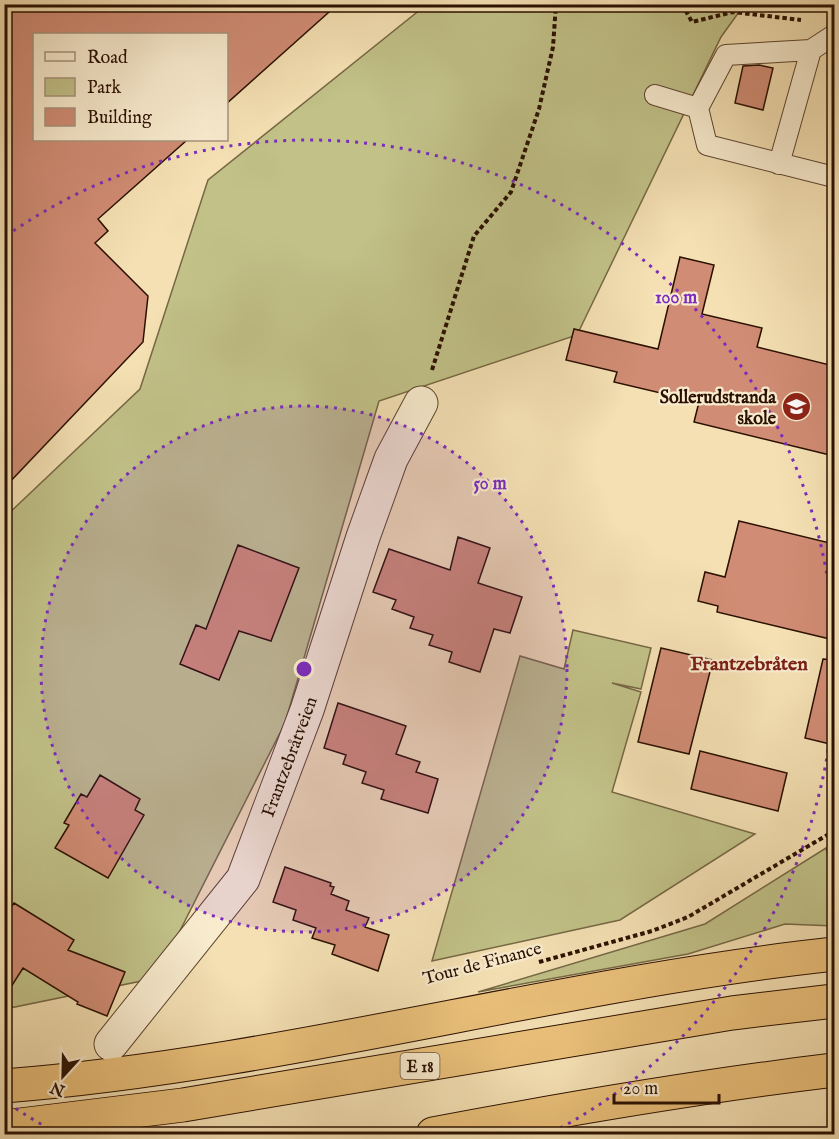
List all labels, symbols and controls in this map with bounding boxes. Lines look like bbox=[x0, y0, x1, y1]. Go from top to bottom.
legend bbox=[33, 33, 228, 141]
text: Road bbox=[87, 47, 128, 70]
text: Park bbox=[87, 77, 122, 100]
text: Building bbox=[87, 107, 152, 130]
text: 100 m bbox=[655, 287, 697, 310]
place label: Sollerudstranda skole bbox=[660, 387, 777, 431]
school or university icon: Sollerudstranda skole bbox=[781, 391, 813, 423]
text: 50 m bbox=[473, 473, 507, 496]
district label: Frantzebråten bbox=[690, 652, 808, 677]
centre of rings bbox=[294, 659, 314, 679]
street label: Frantzebråtveien bbox=[257, 694, 324, 821]
street label: Tour de Finance bbox=[420, 938, 544, 991]
north arrow bbox=[33, 1046, 93, 1106]
road number: E 18 bbox=[400, 1053, 440, 1079]
scale bar bbox=[614, 1067, 719, 1105]
text: N bbox=[48, 1076, 69, 1100]
text: 20 m bbox=[623, 1078, 658, 1101]

